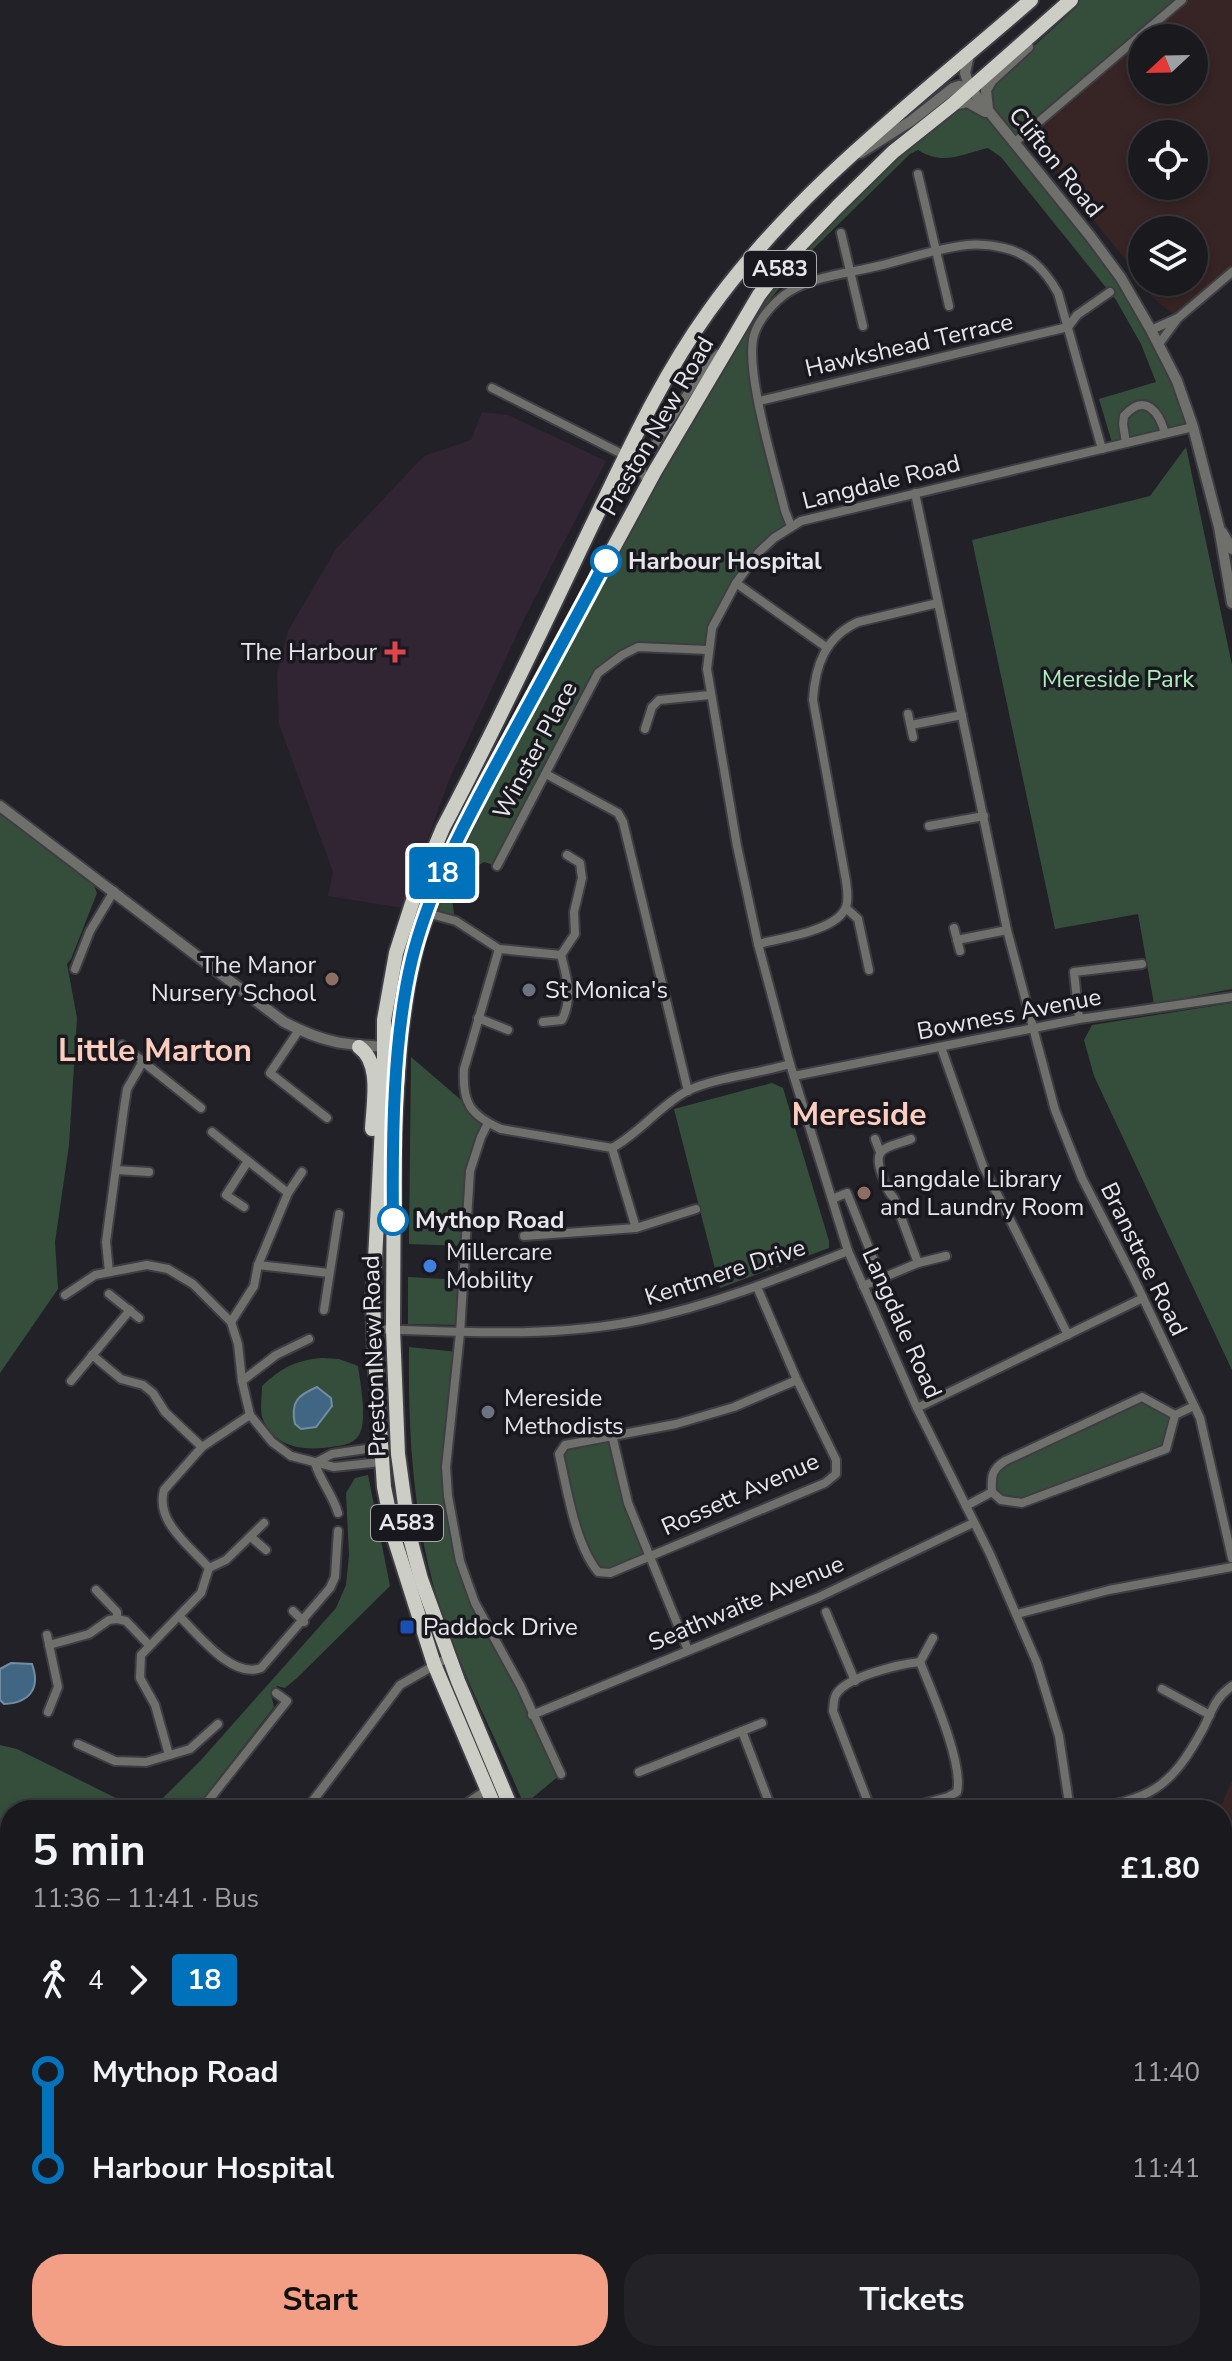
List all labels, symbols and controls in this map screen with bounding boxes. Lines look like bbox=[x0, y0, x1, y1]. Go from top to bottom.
north arrow bbox=[1128, 24, 1208, 104]
map controls bbox=[1128, 24, 1208, 296]
street label: Clifton Road bbox=[1002, 100, 1110, 224]
button: locate bbox=[1128, 120, 1208, 200]
button: layers bbox=[1128, 216, 1208, 296]
road number: A583 bbox=[744, 251, 816, 287]
street label: Hawkshead Terrace bbox=[802, 306, 1016, 384]
street label: Preston New Road bbox=[593, 331, 721, 521]
street label: Langdale Road bbox=[799, 447, 963, 517]
place label: Harbour Hospital bbox=[628, 545, 822, 577]
marker: Harbour Hospital bbox=[591, 546, 621, 576]
place label: The Harbour bbox=[241, 636, 377, 668]
marker: The Harbour bbox=[384, 641, 406, 663]
park label: Mereside Park bbox=[1042, 663, 1195, 695]
street label: Winster Place bbox=[485, 676, 585, 824]
line badge: 18 bbox=[406, 847, 478, 899]
text: 18 bbox=[425, 854, 459, 892]
place label: The Manor Nursery School bbox=[151, 949, 316, 1009]
marker: The Manor Nursery School bbox=[323, 970, 341, 988]
place label: St Monica's bbox=[545, 974, 668, 1006]
street label: Bowness Avenue bbox=[914, 980, 1104, 1048]
marker: St Monica's bbox=[520, 981, 538, 999]
district label: Little Marton bbox=[58, 1029, 252, 1072]
district label: Mereside bbox=[791, 1093, 927, 1136]
place label: Langdale Library and Laundry Room bbox=[880, 1163, 1084, 1223]
street label: Branstree Road bbox=[1093, 1177, 1195, 1341]
marker: Langdale Library and Laundry Room bbox=[855, 1184, 873, 1202]
place label: Mythop Road bbox=[415, 1204, 564, 1236]
marker: Mythop Road bbox=[378, 1205, 408, 1235]
street label: Kentmere Drive bbox=[641, 1231, 809, 1313]
place label: Millercare Mobility bbox=[446, 1236, 552, 1296]
street label: Langdale Road bbox=[854, 1243, 950, 1403]
street label: Preston New Road bbox=[354, 1255, 394, 1457]
marker: Millercare Mobility bbox=[421, 1257, 439, 1275]
place label: Mereside Methodists bbox=[504, 1382, 624, 1442]
marker: Mereside Methodists bbox=[479, 1403, 497, 1421]
street label: Rossett Avenue bbox=[656, 1445, 824, 1543]
road number: A583 bbox=[371, 1505, 443, 1541]
street label: Seathwaite Avenue bbox=[643, 1547, 849, 1659]
place label: Paddock Drive bbox=[423, 1611, 578, 1643]
marker: Paddock Drive bbox=[398, 1618, 416, 1636]
text: 5 min bbox=[32, 1821, 146, 1881]
text: £1.80 bbox=[1121, 1848, 1200, 1889]
text: 11:36 – 11:41 · Bus bbox=[32, 1881, 259, 1916]
icon: walk bbox=[32, 1958, 76, 2002]
icon: forward bbox=[116, 1958, 160, 2002]
text: 18 bbox=[188, 1961, 221, 1999]
text: 4 bbox=[88, 1963, 104, 1998]
text: Mythop Road bbox=[92, 2052, 279, 2093]
text: 11:40 bbox=[1132, 2055, 1200, 2090]
text: Harbour Hospital bbox=[92, 2148, 334, 2189]
text: 11:41 bbox=[1132, 2151, 1200, 2186]
button: Start bbox=[32, 2254, 608, 2346]
button: Tickets bbox=[624, 2254, 1200, 2346]

